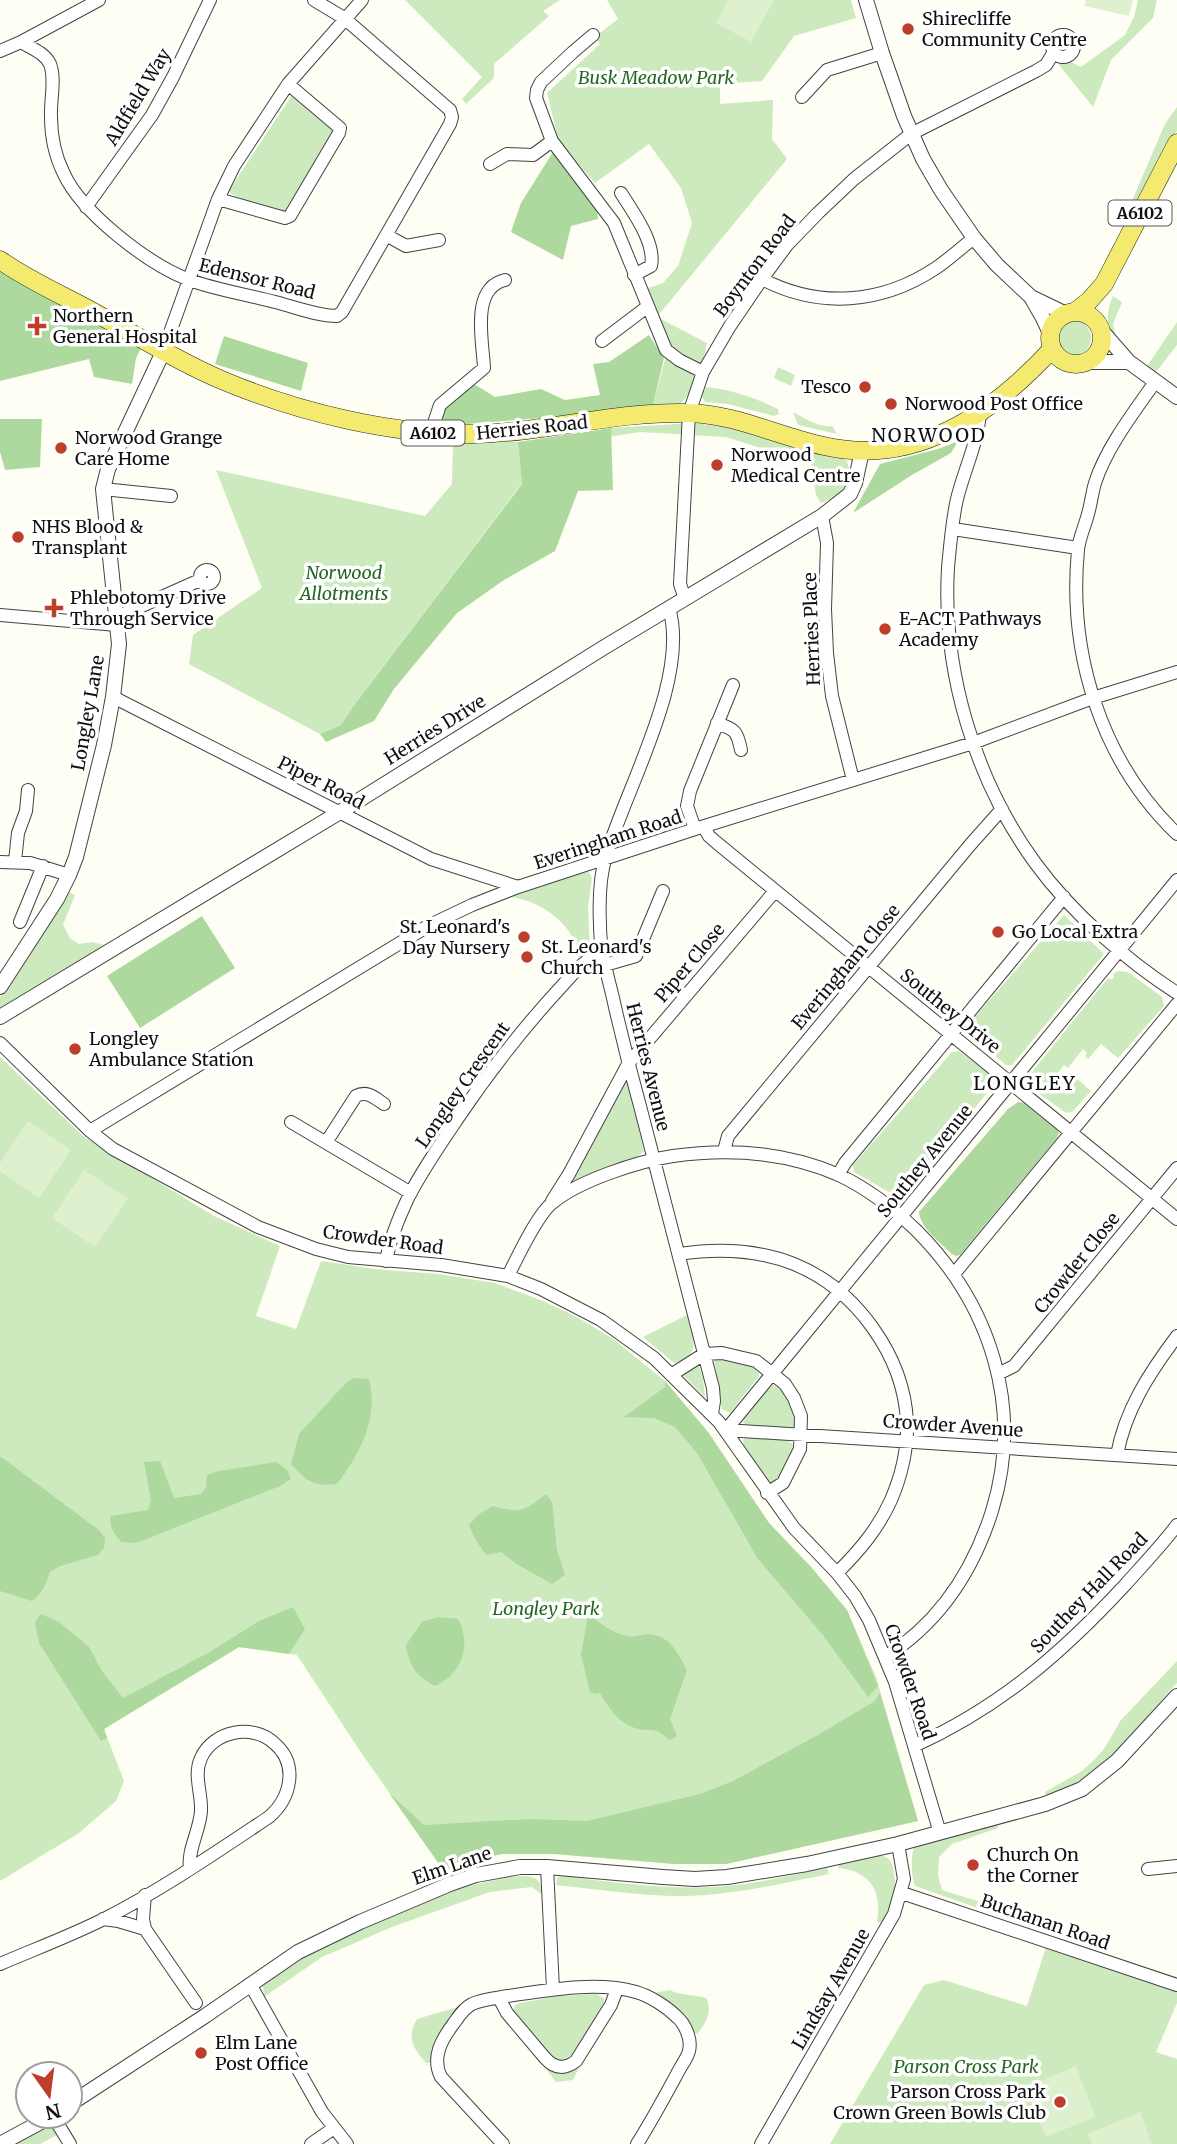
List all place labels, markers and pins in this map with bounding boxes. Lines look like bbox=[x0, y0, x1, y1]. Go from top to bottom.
place label: Shirecliffe Community Centre bbox=[922, 7, 1087, 51]
marker: Shirecliffe Community Centre bbox=[900, 21, 916, 37]
place label: Northern General Hospital bbox=[53, 304, 198, 348]
marker: Northern General Hospital bbox=[27, 316, 47, 336]
place label: Tesco bbox=[801, 375, 851, 398]
marker: Tesco bbox=[857, 379, 873, 395]
place label: Norwood Post Office bbox=[905, 392, 1083, 415]
marker: Norwood Post Office bbox=[883, 396, 899, 412]
place label: Norwood Grange Care Home bbox=[75, 426, 222, 470]
marker: Norwood Grange Care Home bbox=[53, 440, 69, 456]
place label: Norwood Medical Centre bbox=[731, 443, 860, 487]
marker: Norwood Medical Centre bbox=[709, 457, 725, 473]
place label: NHS Blood & Transplant bbox=[32, 515, 144, 559]
marker: NHS Blood & Transplant bbox=[10, 529, 26, 545]
place label: Phlebotomy Drive Through Service bbox=[70, 586, 226, 630]
marker: Phlebotomy Drive Through Service bbox=[44, 598, 64, 618]
place label: E-ACT Pathways Academy bbox=[898, 607, 1042, 651]
marker: E-ACT Pathways Academy bbox=[877, 621, 893, 637]
place label: St. Leonard's Day Nursery bbox=[399, 915, 511, 959]
place label: Go Local Extra bbox=[1012, 920, 1139, 943]
marker: Go Local Extra bbox=[990, 924, 1006, 940]
marker: St. Leonard's Day Nursery bbox=[516, 929, 532, 945]
place label: St. Leonard's Church bbox=[541, 935, 652, 979]
marker: St. Leonard's Church bbox=[519, 949, 535, 965]
place label: Longley Ambulance Station bbox=[88, 1027, 254, 1071]
marker: Longley Ambulance Station bbox=[67, 1041, 83, 1057]
place label: Church On the Corner bbox=[987, 1843, 1079, 1887]
marker: Church On the Corner bbox=[965, 1857, 981, 1873]
place label: Elm Lane Post Office bbox=[215, 2031, 308, 2075]
marker: Elm Lane Post Office bbox=[193, 2045, 209, 2061]
place label: Parson Cross Park Crown Green Bowls Club bbox=[833, 2080, 1047, 2124]
marker: Parson Cross Park Crown Green Bowls Club bbox=[1052, 2094, 1068, 2110]

